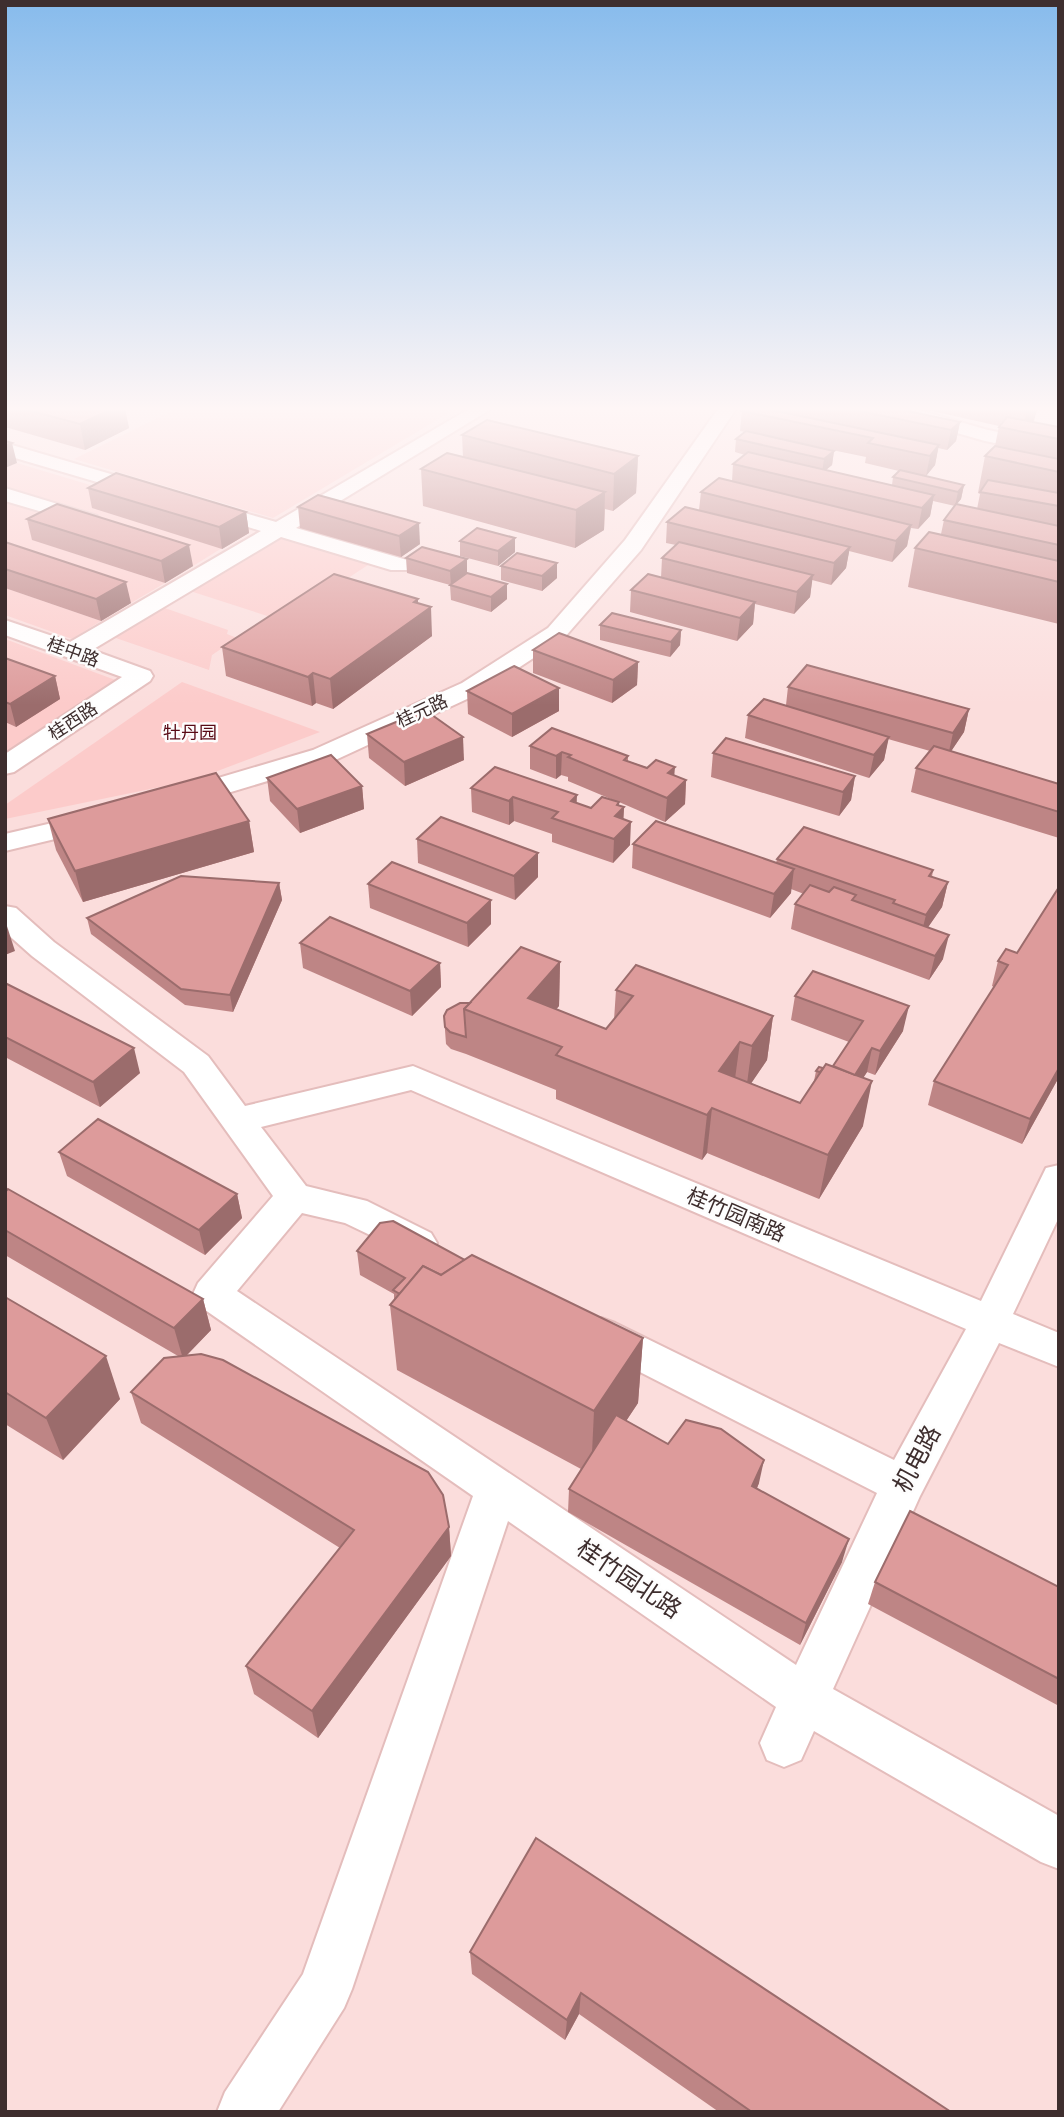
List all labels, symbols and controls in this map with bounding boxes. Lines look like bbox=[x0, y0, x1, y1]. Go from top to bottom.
street label: 桂中路 bbox=[44, 631, 102, 672]
street label: 桂元路 bbox=[392, 689, 451, 732]
street label: 桂西路 bbox=[44, 696, 102, 745]
park label: 牡丹园 bbox=[163, 721, 217, 744]
street label: 桂竹园南路 bbox=[683, 1182, 790, 1247]
street label: 机电路 bbox=[886, 1420, 946, 1497]
street label: 桂竹园北路 bbox=[571, 1532, 688, 1624]

